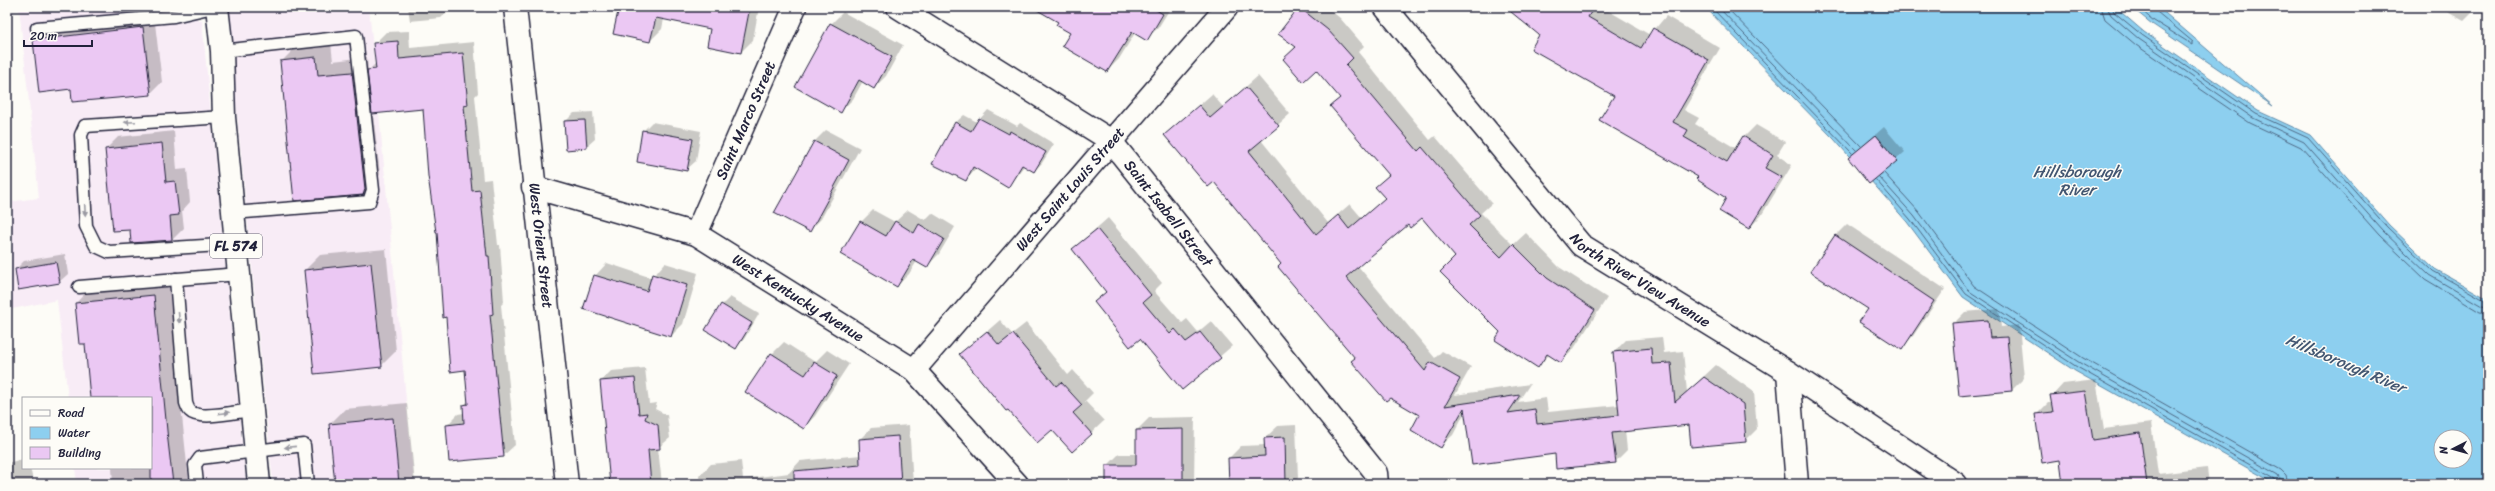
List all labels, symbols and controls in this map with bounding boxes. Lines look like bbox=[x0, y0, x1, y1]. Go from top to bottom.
scale bar bbox=[24, 22, 92, 48]
text: 20 m bbox=[30, 25, 57, 47]
street label: Saint Marco Street bbox=[708, 56, 783, 184]
one-way arrow bbox=[124, 118, 136, 125]
street label: West Saint Louis Street bbox=[1009, 121, 1132, 257]
street label: Saint Isabell Street bbox=[1117, 154, 1220, 273]
water label: Hillsborough River bbox=[2033, 157, 2123, 204]
street label: West Orient Street bbox=[521, 181, 561, 310]
one-way arrow bbox=[82, 204, 88, 217]
street label: North River View Avenue bbox=[1563, 227, 1716, 335]
road number: FL 574 bbox=[210, 234, 262, 258]
street label: West Kentucky Avenue bbox=[727, 247, 869, 349]
one-way arrow bbox=[175, 312, 182, 324]
water label: Hillsborough River bbox=[2281, 325, 2413, 403]
legend bbox=[22, 397, 152, 469]
text: Road bbox=[58, 402, 85, 424]
one-way arrow bbox=[218, 410, 230, 416]
text: Water bbox=[58, 422, 91, 444]
north arrow bbox=[2433, 429, 2473, 469]
text: Building bbox=[58, 442, 101, 464]
one-way arrow bbox=[284, 443, 296, 450]
text: N bbox=[2434, 445, 2454, 456]

